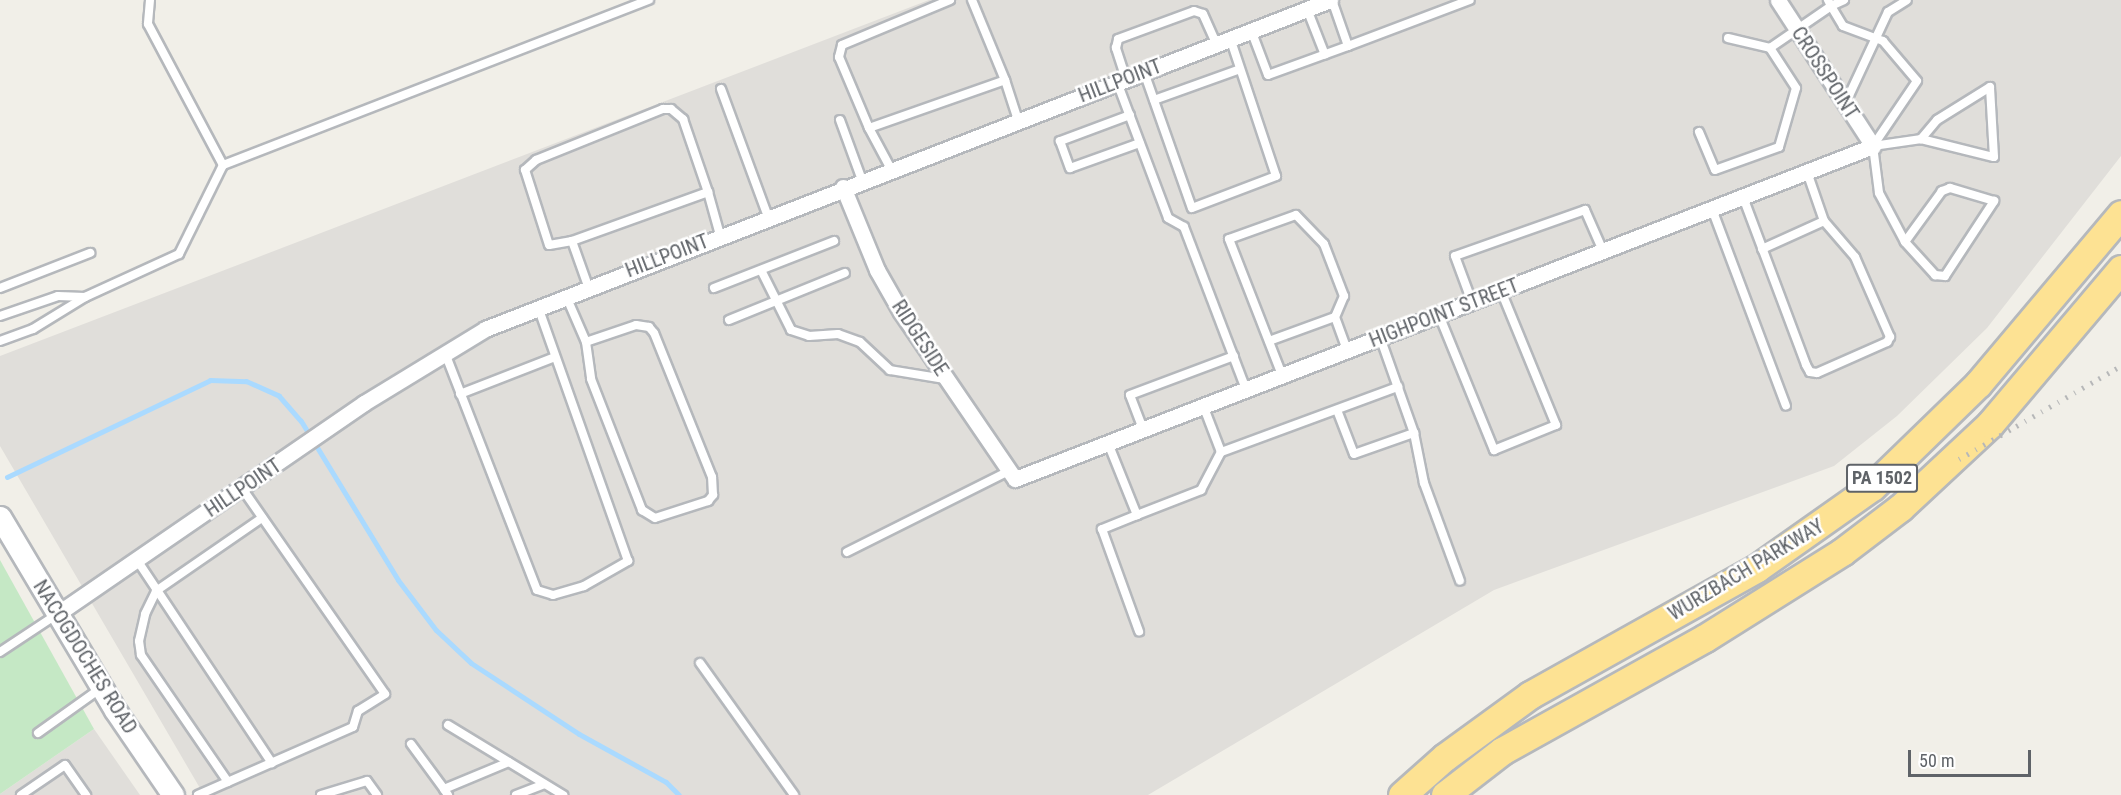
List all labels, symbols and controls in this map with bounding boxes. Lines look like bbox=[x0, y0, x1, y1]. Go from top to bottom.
street label: CROSSPOINT bbox=[1786, 22, 1864, 124]
street label: HILLPOINT bbox=[1075, 54, 1165, 108]
street label: HILLPOINT bbox=[622, 229, 712, 283]
street label: HIGHPOINT STREET bbox=[1366, 273, 1522, 353]
street label: RIDGESIDE bbox=[887, 296, 953, 380]
street label: HILLPOINT bbox=[200, 454, 286, 522]
road number: PA 1502 bbox=[1846, 463, 1918, 493]
street label: WURZBACH PARKWAY bbox=[1664, 514, 1828, 626]
street label: NACOGDOCHES ROAD bbox=[28, 576, 142, 738]
scale bar bbox=[1911, 738, 2034, 776]
text: 50 m bbox=[1919, 750, 1954, 771]

